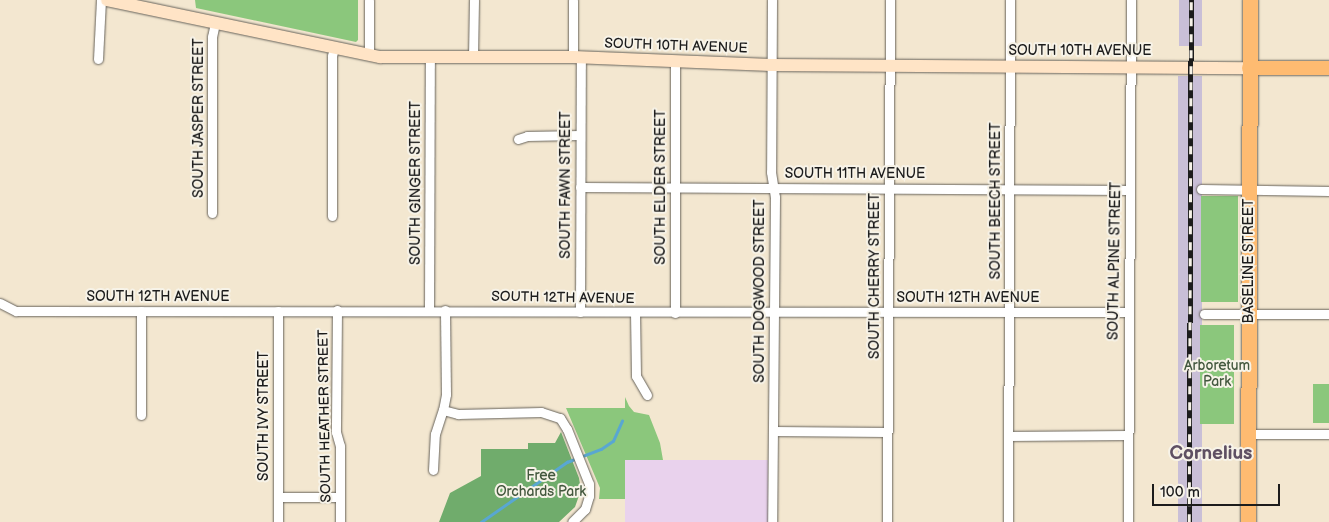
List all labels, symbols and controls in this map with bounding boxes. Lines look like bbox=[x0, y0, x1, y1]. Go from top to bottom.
street label: SOUTH 10TH AVENUE bbox=[604, 35, 748, 57]
street label: SOUTH JASPER STREET bbox=[191, 38, 207, 198]
street label: SOUTH 10TH AVENUE bbox=[1008, 43, 1152, 59]
street label: SOUTH GINGER STREET bbox=[408, 101, 424, 265]
street label: SOUTH ELDER STREET bbox=[653, 109, 669, 265]
street label: SOUTH FAWN STREET bbox=[558, 111, 574, 259]
street label: SOUTH BEECH STREET bbox=[988, 122, 1004, 280]
street label: SOUTH 11TH AVENUE bbox=[785, 166, 925, 182]
street label: SOUTH ALPINE STREET bbox=[1105, 182, 1125, 340]
street label: SOUTH CHERRY STREET bbox=[867, 193, 883, 359]
street label: BASELINE STREET bbox=[1241, 198, 1257, 324]
street label: SOUTH DOGWOOD STREET bbox=[752, 199, 768, 383]
street label: SOUTH 12TH AVENUE bbox=[491, 288, 635, 308]
street label: SOUTH 12TH AVENUE bbox=[86, 289, 230, 305]
street label: SOUTH 12TH AVENUE bbox=[896, 290, 1040, 306]
street label: SOUTH HEATHER STREET bbox=[315, 329, 335, 503]
street label: SOUTH IVY STREET bbox=[256, 351, 272, 481]
park label: Arboretum Park bbox=[1184, 358, 1250, 391]
district label: Cornelius bbox=[1170, 443, 1252, 465]
park label: Free Orchards Park bbox=[496, 468, 586, 501]
scale bar bbox=[1154, 474, 1282, 506]
text: 100 m bbox=[1160, 483, 1200, 502]

